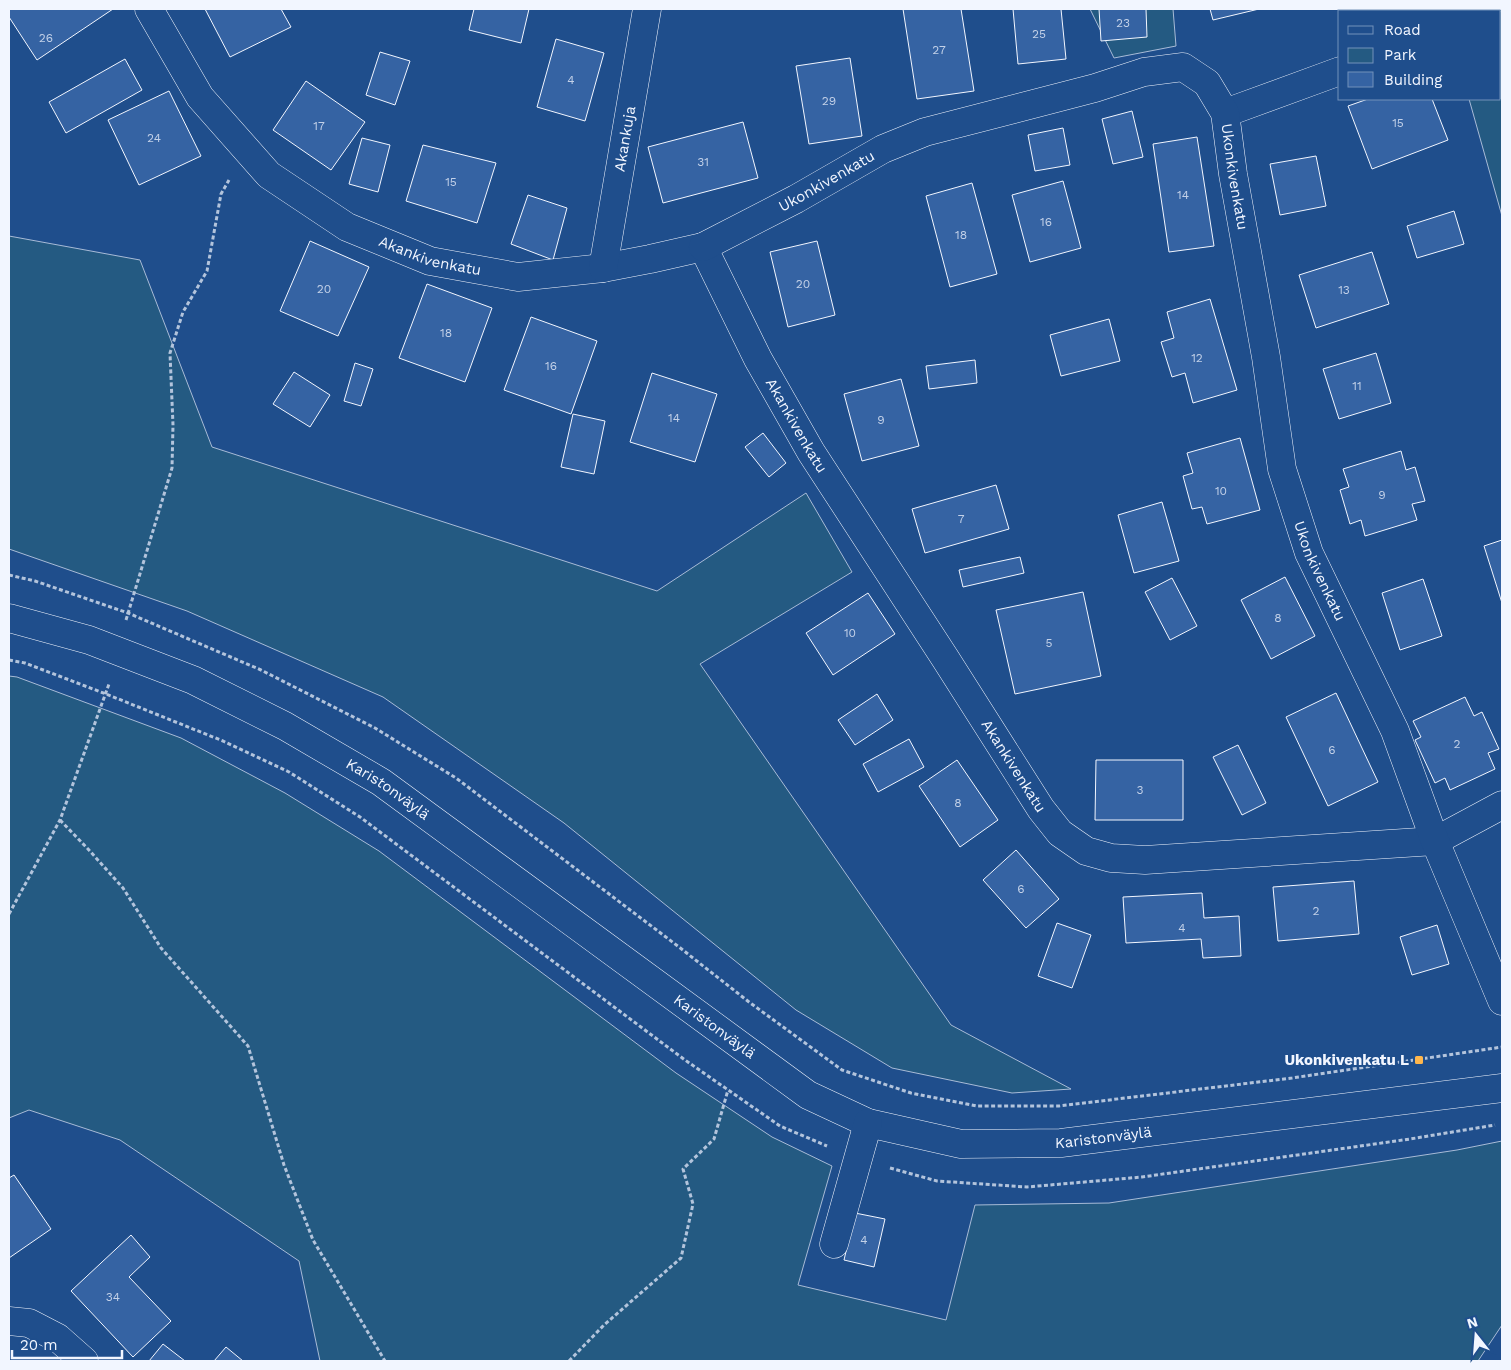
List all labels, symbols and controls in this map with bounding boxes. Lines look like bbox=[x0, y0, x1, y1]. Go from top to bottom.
legend bbox=[1338, 10, 1501, 100]
house number: 23 bbox=[1116, 16, 1130, 30]
text: Road bbox=[1384, 21, 1421, 39]
house number: 25 bbox=[1032, 27, 1046, 41]
house number: 26 bbox=[39, 31, 53, 45]
house number: 27 bbox=[932, 43, 946, 57]
text: Park bbox=[1384, 46, 1417, 64]
text: Building bbox=[1384, 71, 1442, 89]
house number: 4 bbox=[567, 73, 575, 87]
house number: 29 bbox=[822, 94, 836, 108]
street label: Akankuja bbox=[611, 104, 639, 173]
house number: 15 bbox=[1392, 116, 1404, 130]
house number: 17 bbox=[313, 119, 325, 133]
street label: Ukonkivenkatu bbox=[1217, 122, 1252, 231]
house number: 24 bbox=[147, 131, 161, 145]
street label: Ukonkivenkatu bbox=[776, 147, 878, 215]
house number: 31 bbox=[697, 155, 709, 169]
house number: 15 bbox=[445, 175, 457, 189]
house number: 14 bbox=[1177, 188, 1189, 202]
house number: 16 bbox=[1040, 215, 1052, 229]
house number: 18 bbox=[955, 228, 967, 242]
street label: Akankivenkatu bbox=[376, 232, 483, 279]
house number: 20 bbox=[796, 277, 810, 291]
house number: 20 bbox=[317, 282, 331, 296]
house number: 13 bbox=[1338, 283, 1350, 297]
house number: 18 bbox=[440, 326, 452, 340]
house number: 12 bbox=[1191, 351, 1203, 365]
house number: 16 bbox=[545, 359, 557, 373]
street label: Akankivenkatu bbox=[762, 375, 831, 476]
house number: 11 bbox=[1352, 379, 1362, 393]
house number: 14 bbox=[668, 411, 680, 425]
house number: 9 bbox=[877, 413, 885, 427]
house number: 10 bbox=[1215, 484, 1227, 498]
house number: 9 bbox=[1378, 488, 1386, 502]
house number: 7 bbox=[958, 512, 965, 526]
street label: Ukonkivenkatu bbox=[1290, 519, 1349, 624]
house number: 8 bbox=[1274, 611, 1282, 625]
house number: 10 bbox=[844, 626, 856, 640]
house number: 5 bbox=[1046, 636, 1053, 650]
street label: Akankivenkatu bbox=[978, 716, 1050, 816]
house number: 2 bbox=[1454, 737, 1461, 751]
house number: 6 bbox=[1328, 743, 1336, 757]
street label: Karistonväylä bbox=[343, 755, 434, 824]
house number: 3 bbox=[1137, 783, 1144, 797]
house number: 8 bbox=[954, 796, 962, 810]
house number: 6 bbox=[1017, 882, 1025, 896]
house number: 2 bbox=[1313, 904, 1320, 918]
house number: 4 bbox=[1178, 921, 1186, 935]
street label: Karistonväylä bbox=[670, 991, 759, 1063]
place label: Ukonkivenkatu L bbox=[1284, 1051, 1409, 1069]
marker: Ukonkivenkatu L bbox=[1413, 1054, 1425, 1066]
street label: Karistonväylä bbox=[1055, 1123, 1153, 1152]
house number: 4 bbox=[860, 1233, 868, 1247]
house number: 34 bbox=[106, 1290, 120, 1304]
north arrow bbox=[1451, 1310, 1501, 1360]
text: N bbox=[1465, 1313, 1479, 1332]
scale bar bbox=[12, 1328, 122, 1360]
text: 20 m bbox=[20, 1336, 58, 1354]

